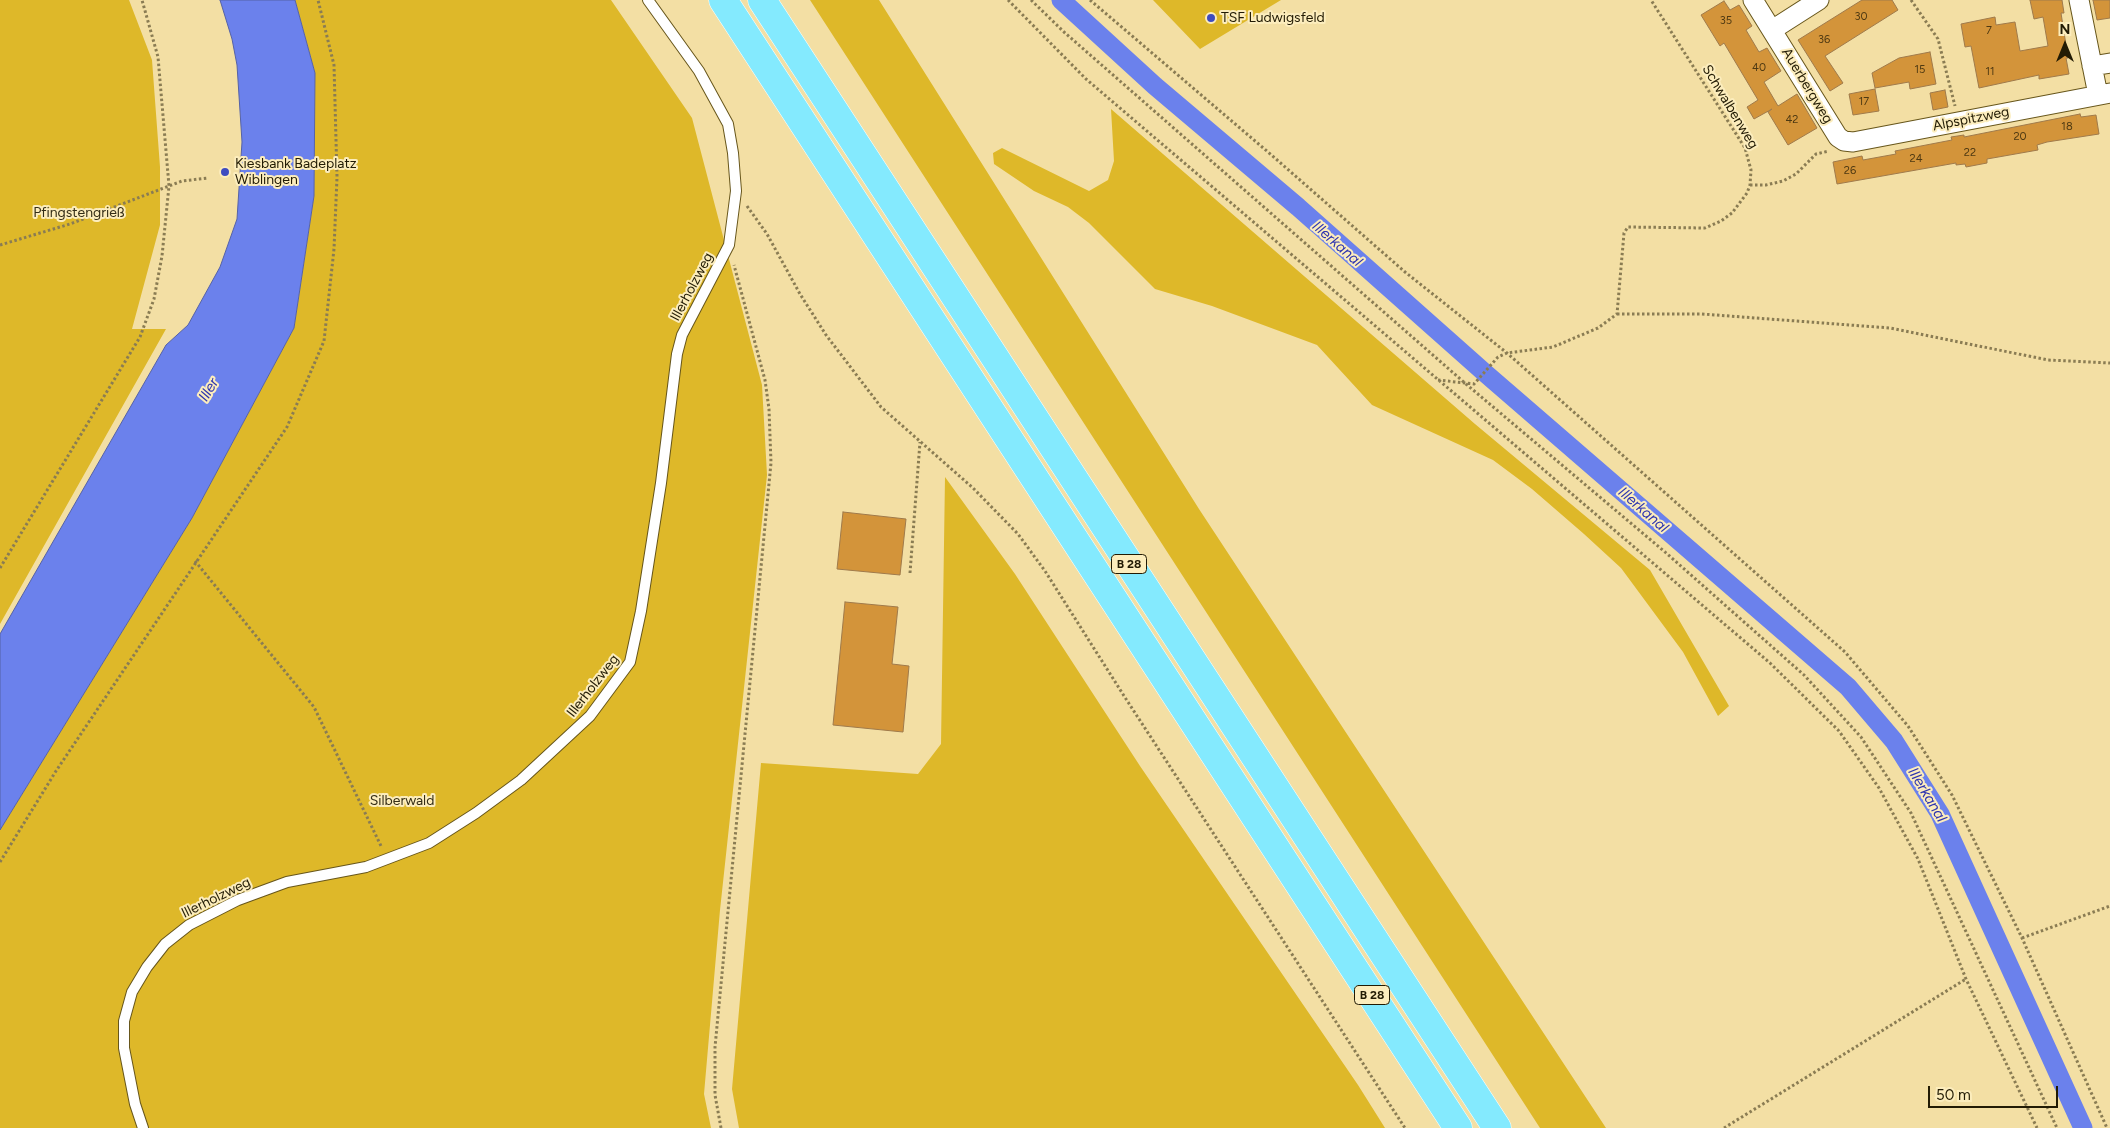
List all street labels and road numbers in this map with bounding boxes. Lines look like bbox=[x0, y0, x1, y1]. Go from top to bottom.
street label: Auerbergweg bbox=[1778, 45, 1836, 127]
street label: Schwalbenweg bbox=[1698, 62, 1762, 152]
street label: Alpspitzweg bbox=[1931, 103, 2011, 135]
street label: Illerholzweg bbox=[667, 250, 717, 324]
road number: B 28 bbox=[1112, 554, 1146, 574]
street label: Illerholzweg bbox=[563, 651, 623, 721]
street label: Illerholzweg bbox=[179, 874, 253, 922]
road number: B 28 bbox=[1354, 986, 1390, 1004]

